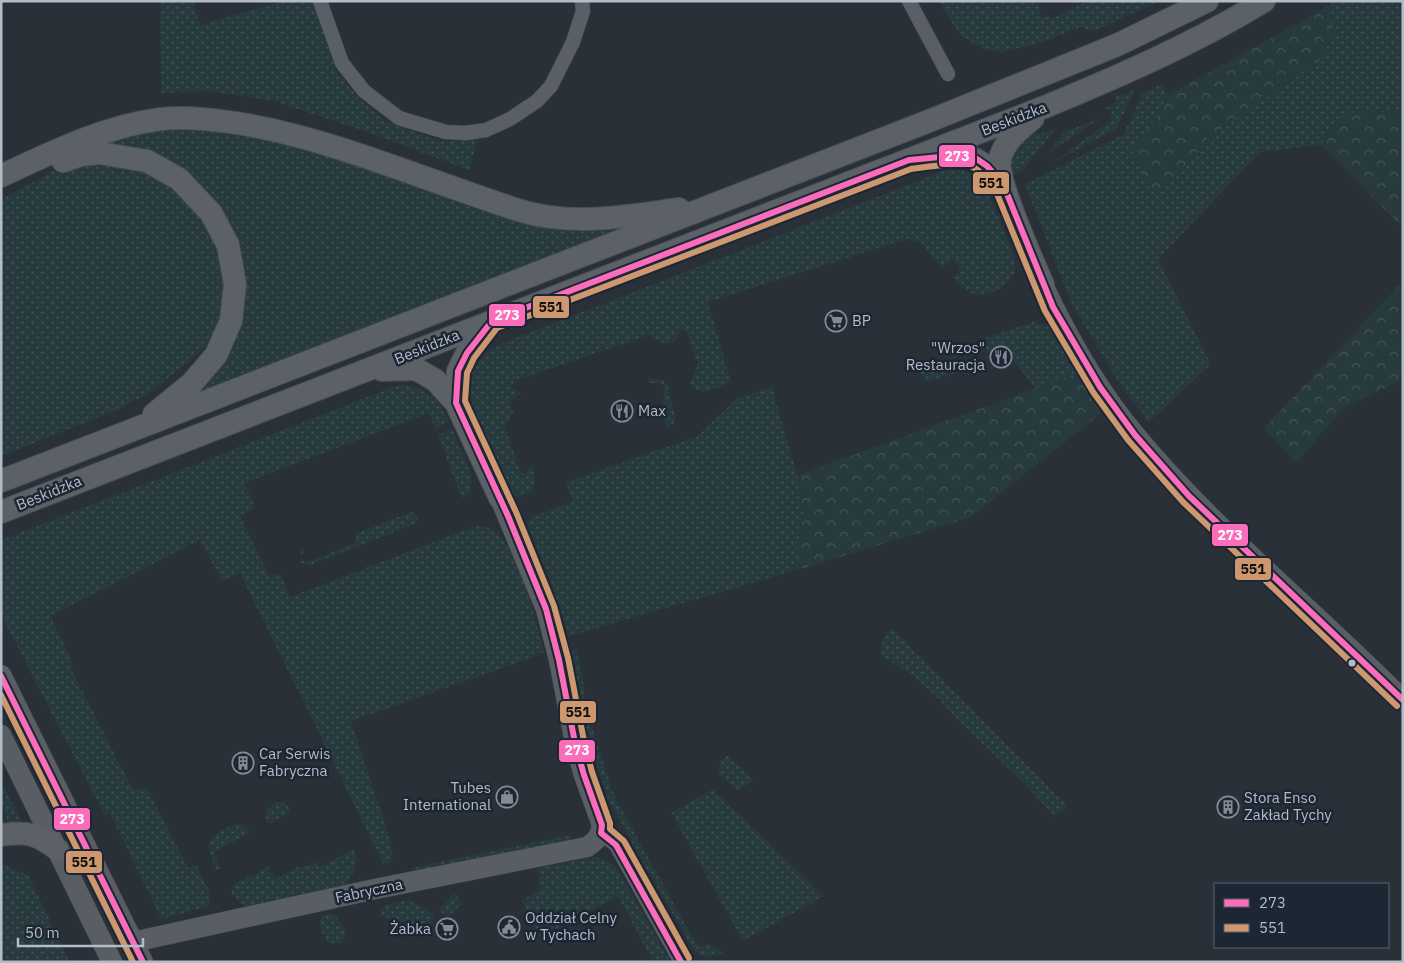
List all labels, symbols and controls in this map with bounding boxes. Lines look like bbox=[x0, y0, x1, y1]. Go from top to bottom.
street label: Beskidzka bbox=[978, 97, 1049, 140]
line badge: 273 bbox=[938, 144, 976, 168]
text: 273 bbox=[944, 147, 970, 165]
line badge: 551 bbox=[972, 171, 1010, 195]
text: 551 bbox=[978, 174, 1004, 192]
line badge: 551 bbox=[532, 295, 570, 319]
text: 551 bbox=[538, 298, 564, 316]
line badge: 273 bbox=[488, 303, 526, 327]
text: 273 bbox=[494, 306, 520, 324]
supermarket icon: BP bbox=[824, 309, 848, 333]
place label: BP bbox=[852, 311, 871, 330]
street label: Beskidzka bbox=[391, 325, 462, 368]
place label: "Wrzos" Restauracja bbox=[906, 338, 985, 374]
restaurant icon: "Wrzos" Restauracja bbox=[989, 345, 1013, 369]
restaurant icon: Max bbox=[610, 399, 634, 423]
place label: Max bbox=[638, 401, 666, 420]
street label: Beskidzka bbox=[13, 471, 84, 514]
line badge: 273 bbox=[1211, 523, 1249, 547]
text: 273 bbox=[1217, 526, 1243, 544]
line badge: 551 bbox=[1234, 557, 1272, 581]
text: 551 bbox=[1240, 560, 1266, 578]
unlabelled marker bbox=[1347, 658, 1357, 668]
line badge: 551 bbox=[559, 700, 597, 724]
text: 551 bbox=[565, 703, 591, 721]
line badge: 273 bbox=[558, 739, 596, 763]
text: 273 bbox=[564, 741, 590, 759]
place label: Car Serwis Fabryczna bbox=[259, 744, 330, 780]
building icon: Car Serwis Fabryczna bbox=[231, 751, 255, 775]
place label: Tubes International bbox=[403, 778, 491, 814]
shop icon: Tubes International bbox=[495, 785, 519, 809]
place label: Stora Enso Zakład Tychy bbox=[1244, 788, 1332, 824]
building icon: Stora Enso Zakład Tychy bbox=[1216, 795, 1240, 819]
line badge: 273 bbox=[53, 807, 91, 831]
text: 273 bbox=[59, 810, 85, 828]
line badge: 551 bbox=[65, 850, 103, 874]
text: 551 bbox=[71, 853, 97, 871]
street label: Fabryczna bbox=[333, 874, 404, 907]
legend bbox=[1214, 883, 1389, 948]
text: 273 bbox=[1259, 893, 1286, 912]
place label: Oddział Celny w Tychach bbox=[525, 908, 617, 944]
public building icon: Oddział Celny w Tychach bbox=[497, 915, 521, 939]
scale bar bbox=[18, 916, 142, 948]
supermarket icon: Żabka bbox=[435, 917, 459, 941]
text: 551 bbox=[1259, 918, 1286, 937]
place label: Żabka bbox=[390, 919, 431, 938]
text: 50 m bbox=[25, 923, 60, 942]

